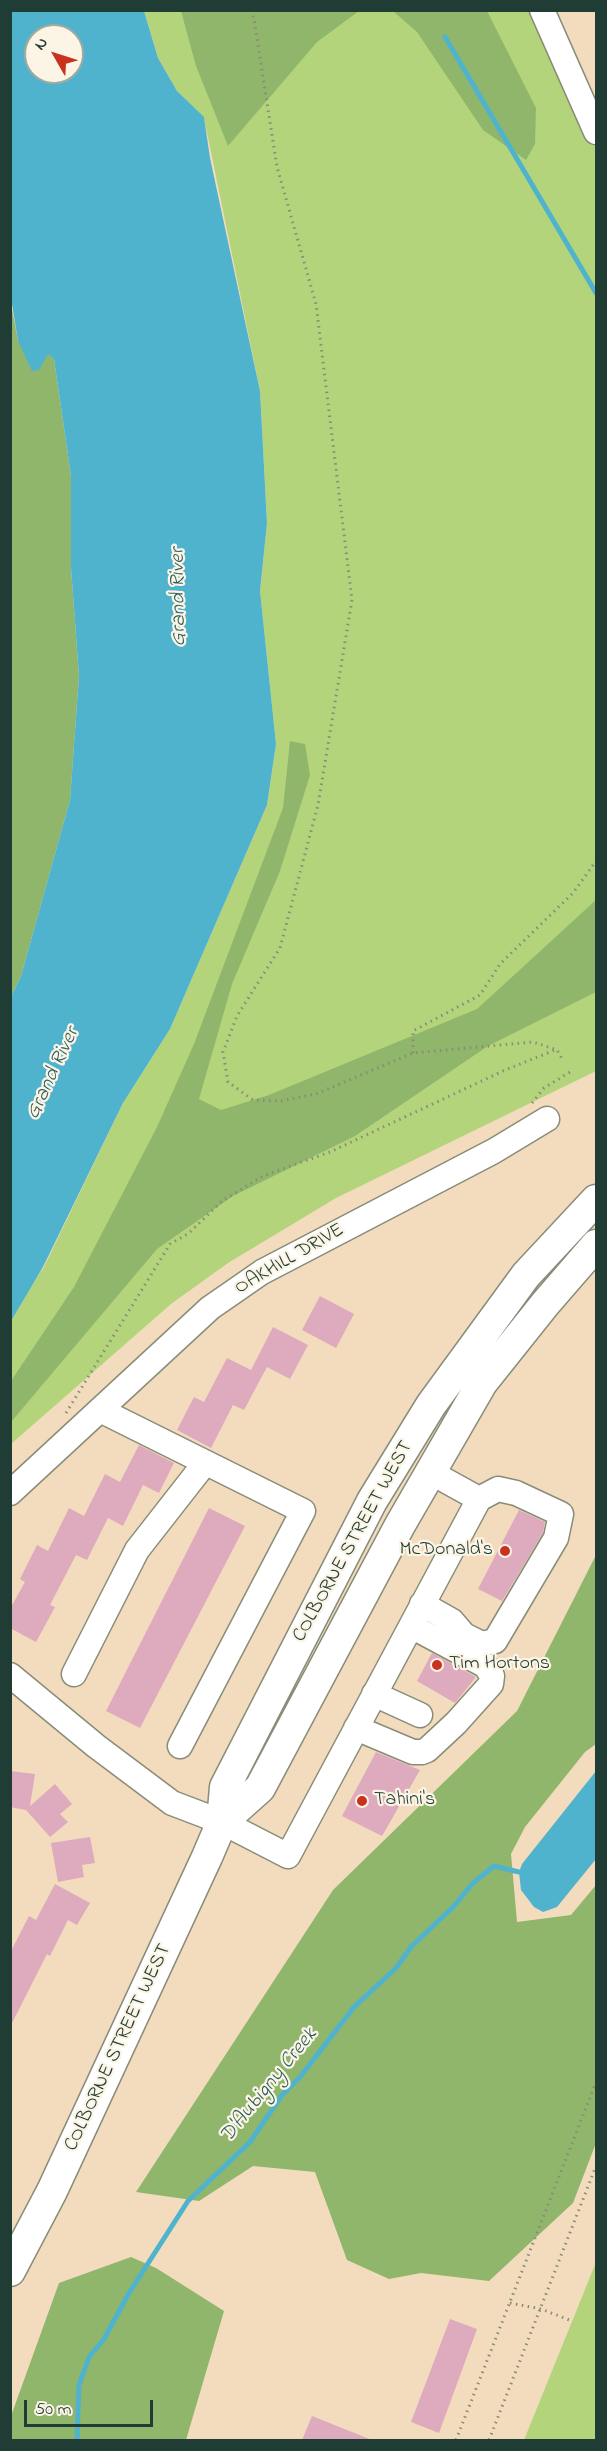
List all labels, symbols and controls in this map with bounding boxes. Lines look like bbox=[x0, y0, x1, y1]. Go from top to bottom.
north arrow bbox=[24, 24, 84, 84]
text: N bbox=[29, 32, 54, 56]
water label: Grand River bbox=[167, 548, 193, 646]
water label: Grand River bbox=[22, 1024, 86, 1124]
street label: OAKHILL DRIVE bbox=[231, 1219, 349, 1301]
street label: COLBORNE STREET WEST bbox=[289, 1437, 419, 1647]
place label: McDonald's bbox=[399, 1539, 493, 1563]
marker: McDonald's bbox=[498, 1544, 512, 1558]
place label: Tim Hortons bbox=[449, 1653, 550, 1677]
marker: Tim Hortons bbox=[430, 1658, 444, 1672]
place label: Tahini's bbox=[374, 1789, 435, 1813]
marker: Tahini's bbox=[355, 1794, 369, 1808]
street label: COLBORNE STREET WEST bbox=[60, 1941, 178, 2155]
water label: D'Aubigny Creek bbox=[216, 2024, 324, 2148]
scale bar bbox=[27, 2388, 156, 2426]
text: 50 m bbox=[35, 2397, 72, 2423]

